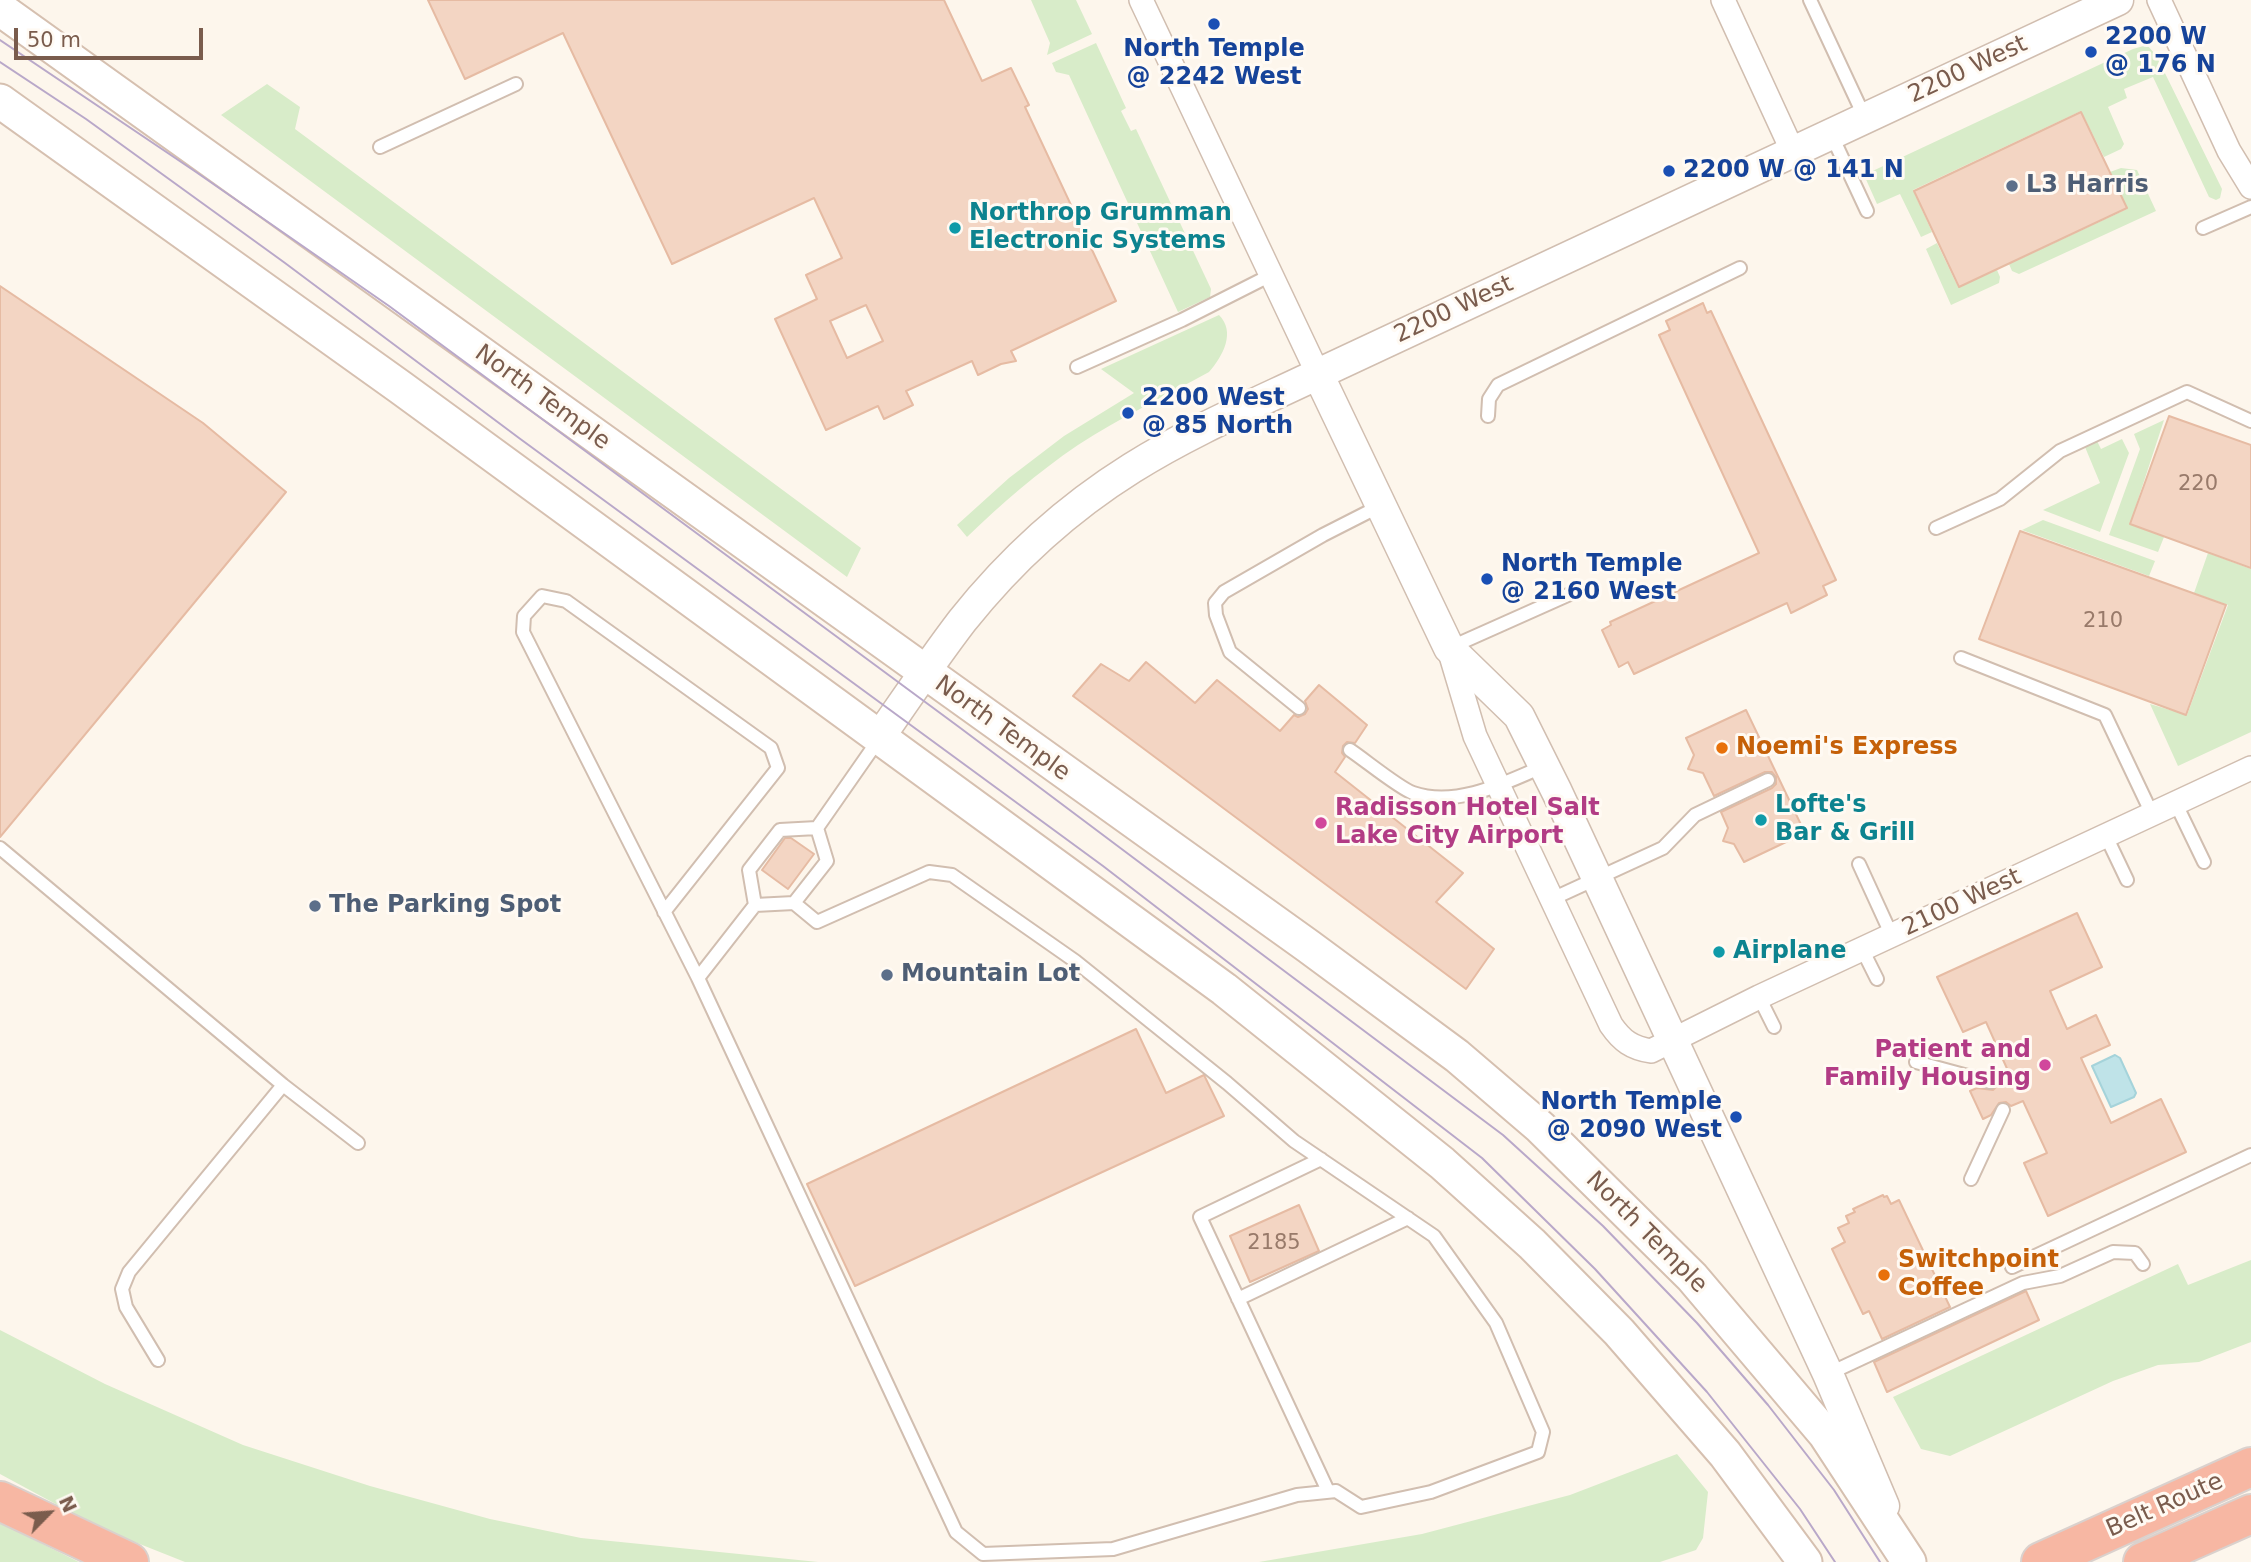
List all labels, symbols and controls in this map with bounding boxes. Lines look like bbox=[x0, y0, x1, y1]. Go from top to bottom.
scale bar bbox=[18, 14, 206, 58]
marker: North Temple @ 2242 West bbox=[1206, 16, 1222, 32]
place label: 2200 W @ 176 N bbox=[2105, 24, 2216, 80]
text: 50 m bbox=[27, 28, 81, 52]
street label: 2200 West bbox=[1904, 30, 2032, 110]
place label: North Temple @ 2242 West bbox=[1123, 36, 1305, 92]
marker: 2200 W @ 176 N bbox=[2083, 44, 2099, 60]
place label: 2200 W @ 141 N bbox=[1683, 157, 1904, 185]
marker: 2200 W @ 141 N bbox=[1661, 163, 1677, 179]
place label: L3 Harris bbox=[2026, 172, 2149, 200]
marker: L3 Harris bbox=[2004, 178, 2020, 194]
place label: Northrop Grumman Electronic Systems bbox=[969, 200, 1232, 256]
marker: Northrop Grumman Electronic Systems bbox=[947, 220, 963, 236]
street label: 2200 West bbox=[1390, 270, 1518, 350]
street label: North Temple bbox=[469, 339, 615, 457]
place label: 2200 West @ 85 North bbox=[1142, 385, 1293, 441]
marker: 2200 West @ 85 North bbox=[1120, 405, 1136, 421]
house number: 220 bbox=[2178, 472, 2218, 498]
place label: North Temple @ 2160 West bbox=[1501, 551, 1682, 607]
marker: North Temple @ 2160 West bbox=[1479, 571, 1495, 587]
house number: 210 bbox=[2083, 609, 2123, 635]
street label: North Temple bbox=[929, 670, 1075, 788]
place label: Noemi's Express bbox=[1736, 734, 1958, 762]
marker: Noemi's Express bbox=[1714, 740, 1730, 756]
place label: Lofte's Bar & Grill bbox=[1775, 792, 1915, 848]
place label: Radisson Hotel Salt Lake City Airport bbox=[1335, 795, 1600, 851]
marker: Lofte's Bar & Grill bbox=[1753, 812, 1769, 828]
marker: Radisson Hotel Salt Lake City Airport bbox=[1313, 815, 1329, 831]
street label: 2100 West bbox=[1898, 863, 2026, 943]
place label: The Parking Spot bbox=[329, 892, 561, 920]
marker: The Parking Spot bbox=[307, 898, 323, 914]
place label: Airplane bbox=[1733, 938, 1847, 966]
marker: Airplane bbox=[1711, 944, 1727, 960]
place label: Mountain Lot bbox=[901, 961, 1080, 989]
marker: Mountain Lot bbox=[879, 967, 895, 983]
place label: Patient and Family Housing bbox=[1824, 1037, 2031, 1093]
marker: Patient and Family Housing bbox=[2037, 1057, 2053, 1073]
place label: North Temple @ 2090 West bbox=[1541, 1089, 1722, 1145]
marker: North Temple @ 2090 West bbox=[1728, 1109, 1744, 1125]
street label: North Temple bbox=[1579, 1166, 1713, 1300]
house number: 2185 bbox=[1247, 1231, 1301, 1257]
place label: Switchpoint Coffee bbox=[1898, 1247, 2059, 1303]
marker: Switchpoint Coffee bbox=[1876, 1267, 1892, 1283]
street label: Belt Route bbox=[2102, 1468, 2228, 1544]
north arrow bbox=[14, 1478, 84, 1548]
text: N bbox=[55, 1492, 81, 1516]

